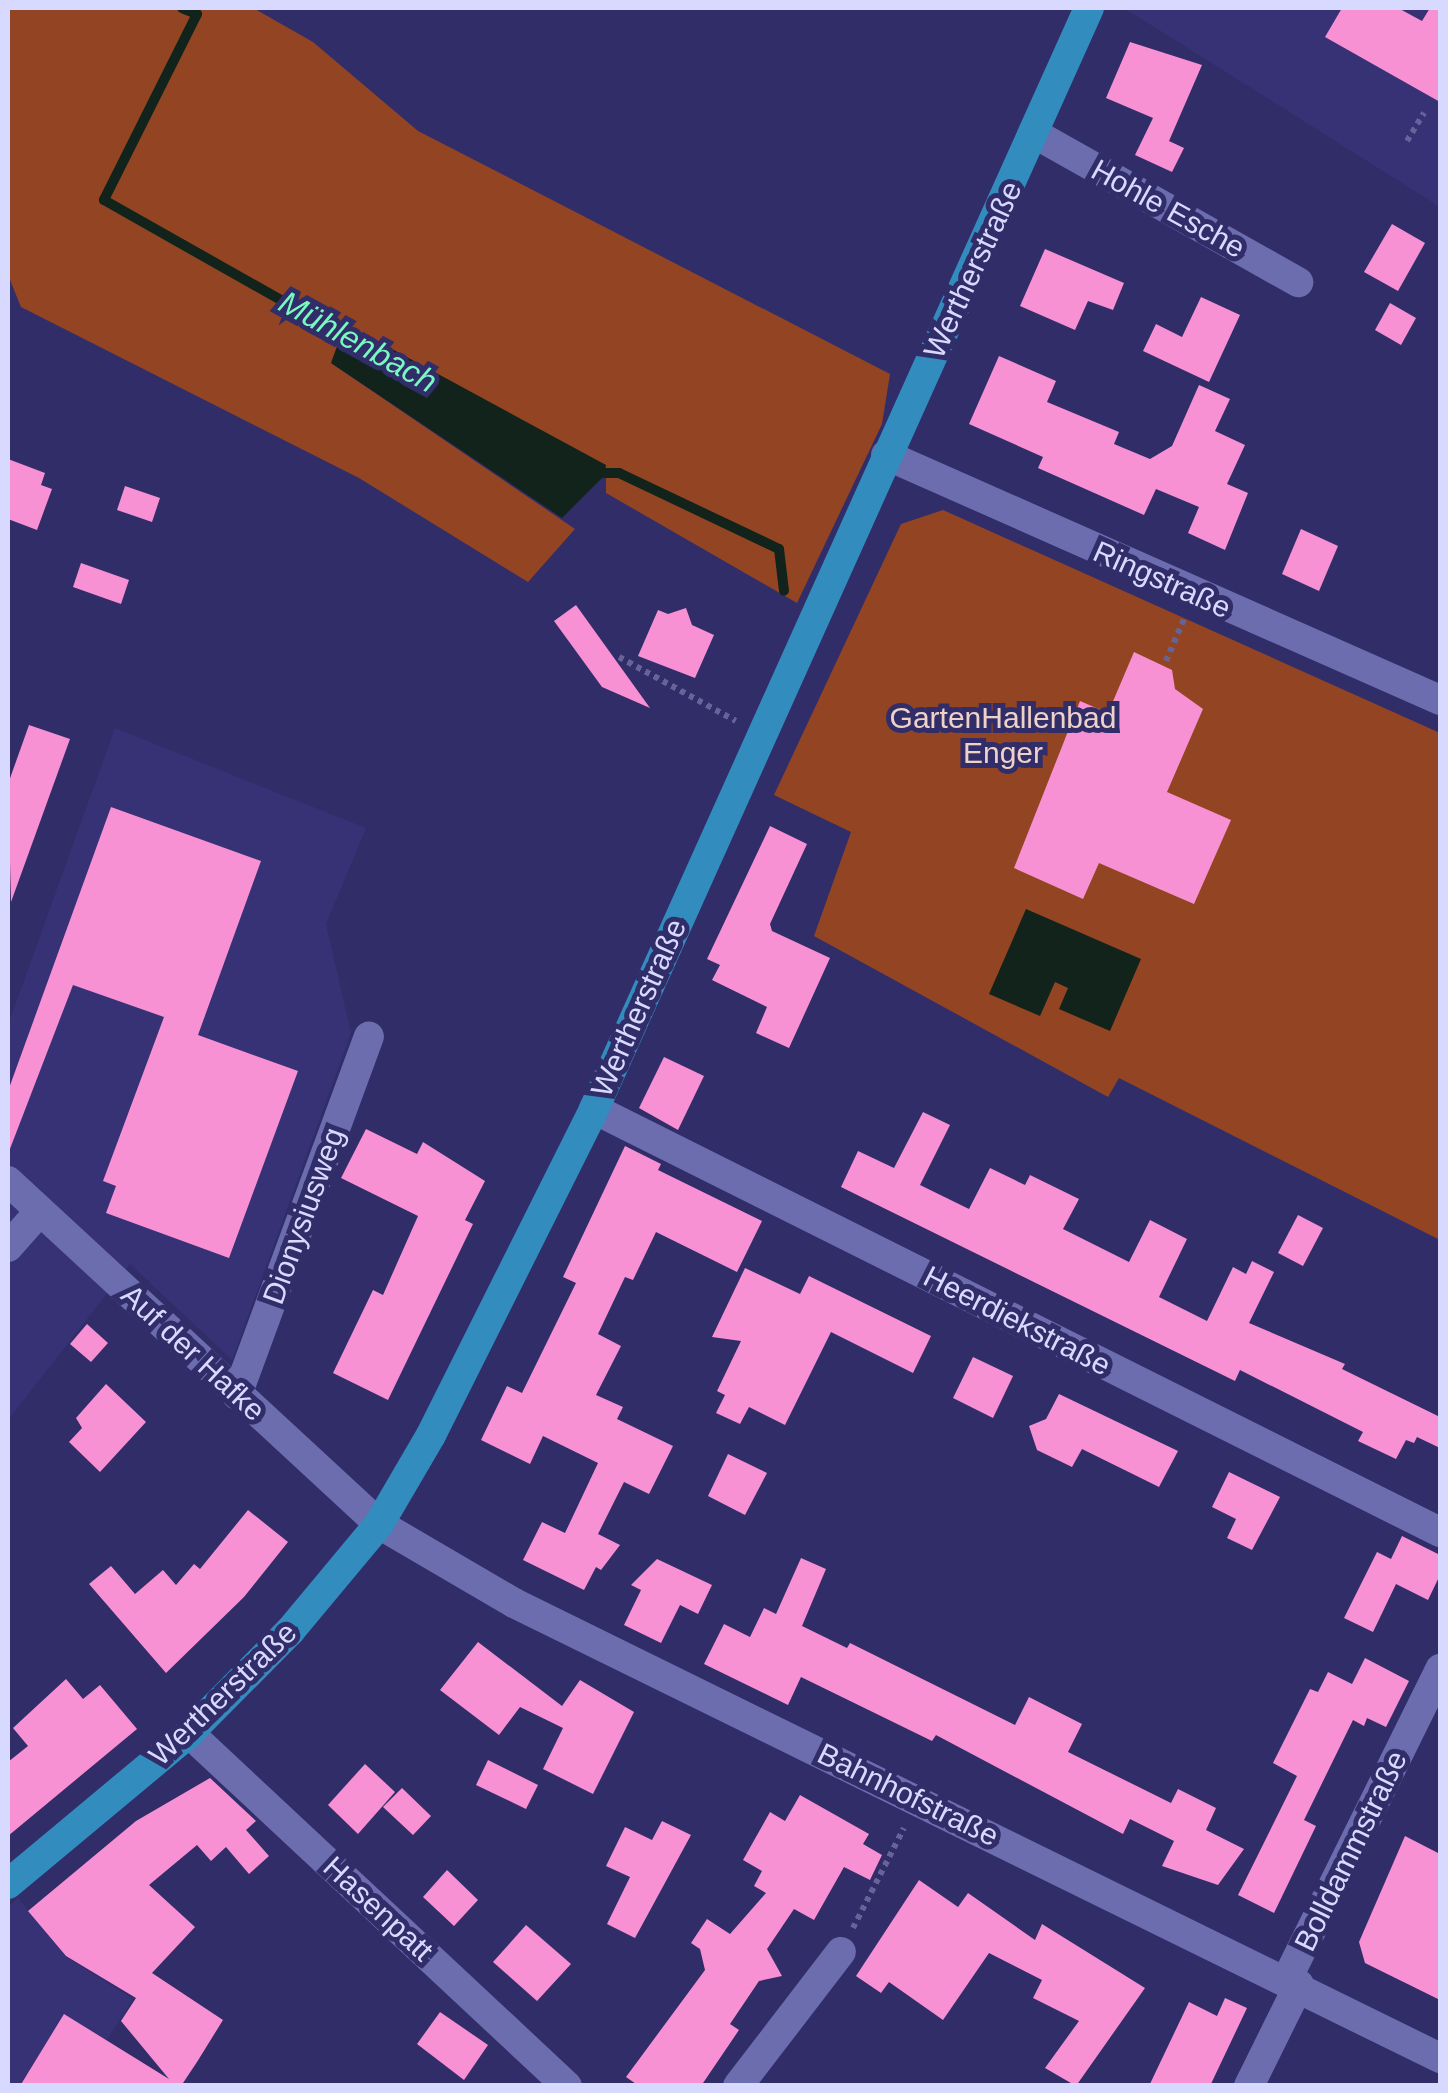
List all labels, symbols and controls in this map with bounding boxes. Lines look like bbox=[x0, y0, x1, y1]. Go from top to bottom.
street label: Hohle Esche bbox=[1085, 152, 1251, 266]
street label: Wertherstraße bbox=[916, 176, 1030, 364]
water label: Mühlenbach bbox=[272, 283, 444, 401]
street label: Ringstraße bbox=[1088, 534, 1236, 626]
park label: GartenHallenbad Enger bbox=[890, 700, 1116, 770]
street label: Wertherstraße bbox=[584, 913, 694, 1103]
street label: Dionysiusweg bbox=[255, 1123, 353, 1309]
street label: Heerdiekstraße bbox=[917, 1258, 1117, 1384]
street label: Auf der Hafke bbox=[114, 1277, 272, 1429]
street label: Wertherstraße bbox=[142, 1615, 304, 1773]
street label: Bahnhofstraße bbox=[812, 1736, 1004, 1854]
street label: Bolldammstraße bbox=[1287, 1745, 1415, 1957]
street label: Hasenpatt bbox=[316, 1849, 440, 1969]

